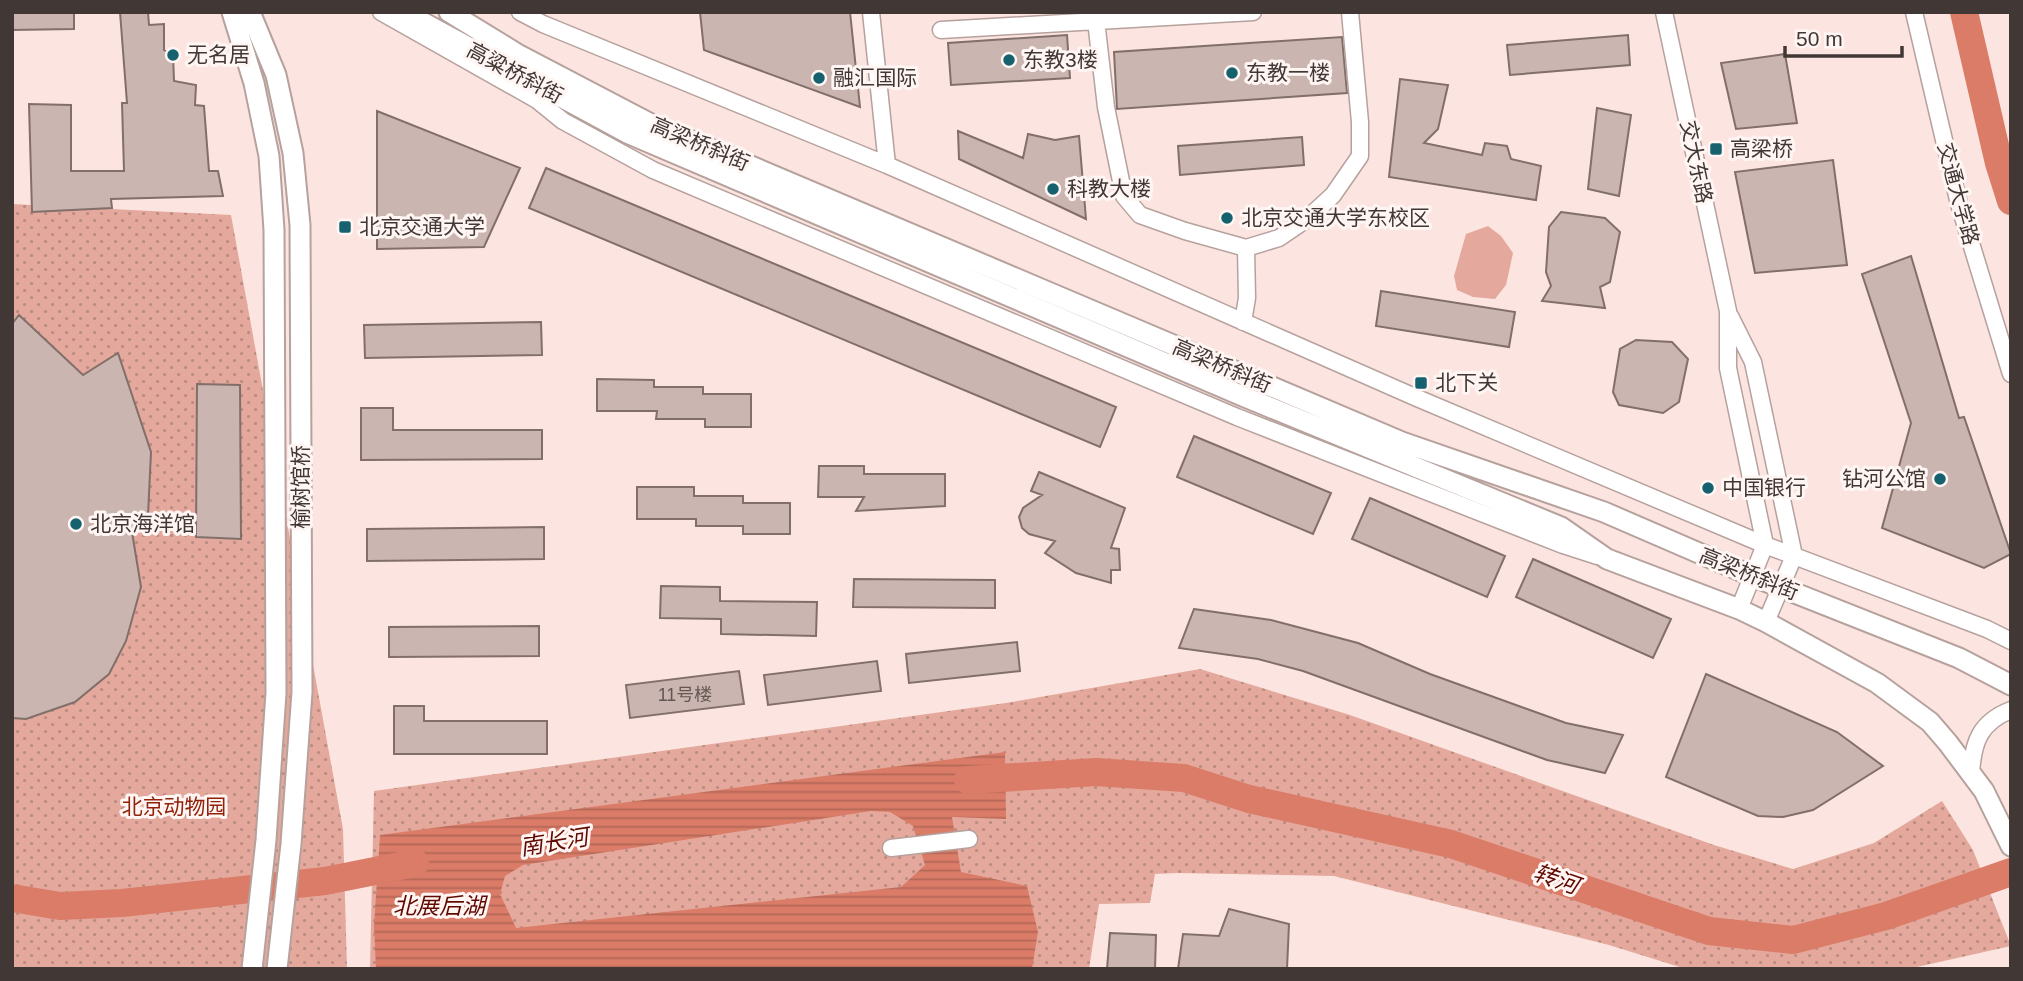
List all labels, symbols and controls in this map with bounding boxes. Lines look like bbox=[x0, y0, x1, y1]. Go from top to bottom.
scale bar bbox=[1785, 14, 1902, 58]
text: 50 m bbox=[1796, 27, 1843, 50]
street label: 高粱桥斜街 bbox=[463, 38, 567, 107]
place label: 无名居 bbox=[187, 43, 250, 66]
marker: 无名居 bbox=[165, 47, 181, 63]
place label: 东教3楼 bbox=[1023, 48, 1098, 71]
marker: 东教3楼 bbox=[1001, 52, 1017, 68]
place label: 东教一楼 bbox=[1246, 61, 1330, 84]
marker: 东教一楼 bbox=[1224, 65, 1240, 81]
place label: 融汇国际 bbox=[833, 66, 917, 89]
marker: 融汇国际 bbox=[811, 70, 827, 86]
street label: 高梁桥斜街 bbox=[647, 112, 753, 175]
street label: 交大东路 bbox=[1677, 118, 1716, 205]
place label: 高梁桥 bbox=[1730, 137, 1793, 160]
street label: 交通大学路 bbox=[1934, 140, 1983, 248]
marker: 高梁桥 bbox=[1708, 141, 1724, 157]
place label: 科教大楼 bbox=[1067, 177, 1151, 200]
marker: 科教大楼 bbox=[1045, 181, 1061, 197]
place label: 北京交通大学东校区 bbox=[1241, 206, 1430, 229]
marker: 北京交通大学东校区 bbox=[1219, 210, 1235, 226]
place label: 北京交通大学 bbox=[359, 215, 485, 238]
marker: 北京交通大学 bbox=[337, 219, 353, 235]
street label: 高梁桥斜街 bbox=[1169, 334, 1275, 397]
place label: 北下关 bbox=[1435, 371, 1498, 394]
marker: 北下关 bbox=[1413, 375, 1429, 391]
street label: 榆树馆桥 bbox=[289, 445, 312, 529]
place label: 钻河公馆 bbox=[1842, 467, 1926, 490]
marker: 钻河公馆 bbox=[1932, 471, 1948, 487]
place label: 中国银行 bbox=[1722, 476, 1806, 499]
marker: 中国银行 bbox=[1700, 480, 1716, 496]
place label: 北京海洋馆 bbox=[90, 512, 195, 535]
marker: 北京海洋馆 bbox=[68, 516, 84, 532]
street label: 高梁桥斜街 bbox=[1696, 543, 1802, 604]
house number: 11号楼 bbox=[658, 685, 712, 705]
park label: 北京动物园 bbox=[122, 795, 227, 818]
water label: 南长河 bbox=[518, 823, 594, 860]
water label: 转河 bbox=[1530, 859, 1586, 900]
water label: 北展后湖 bbox=[393, 893, 488, 919]

